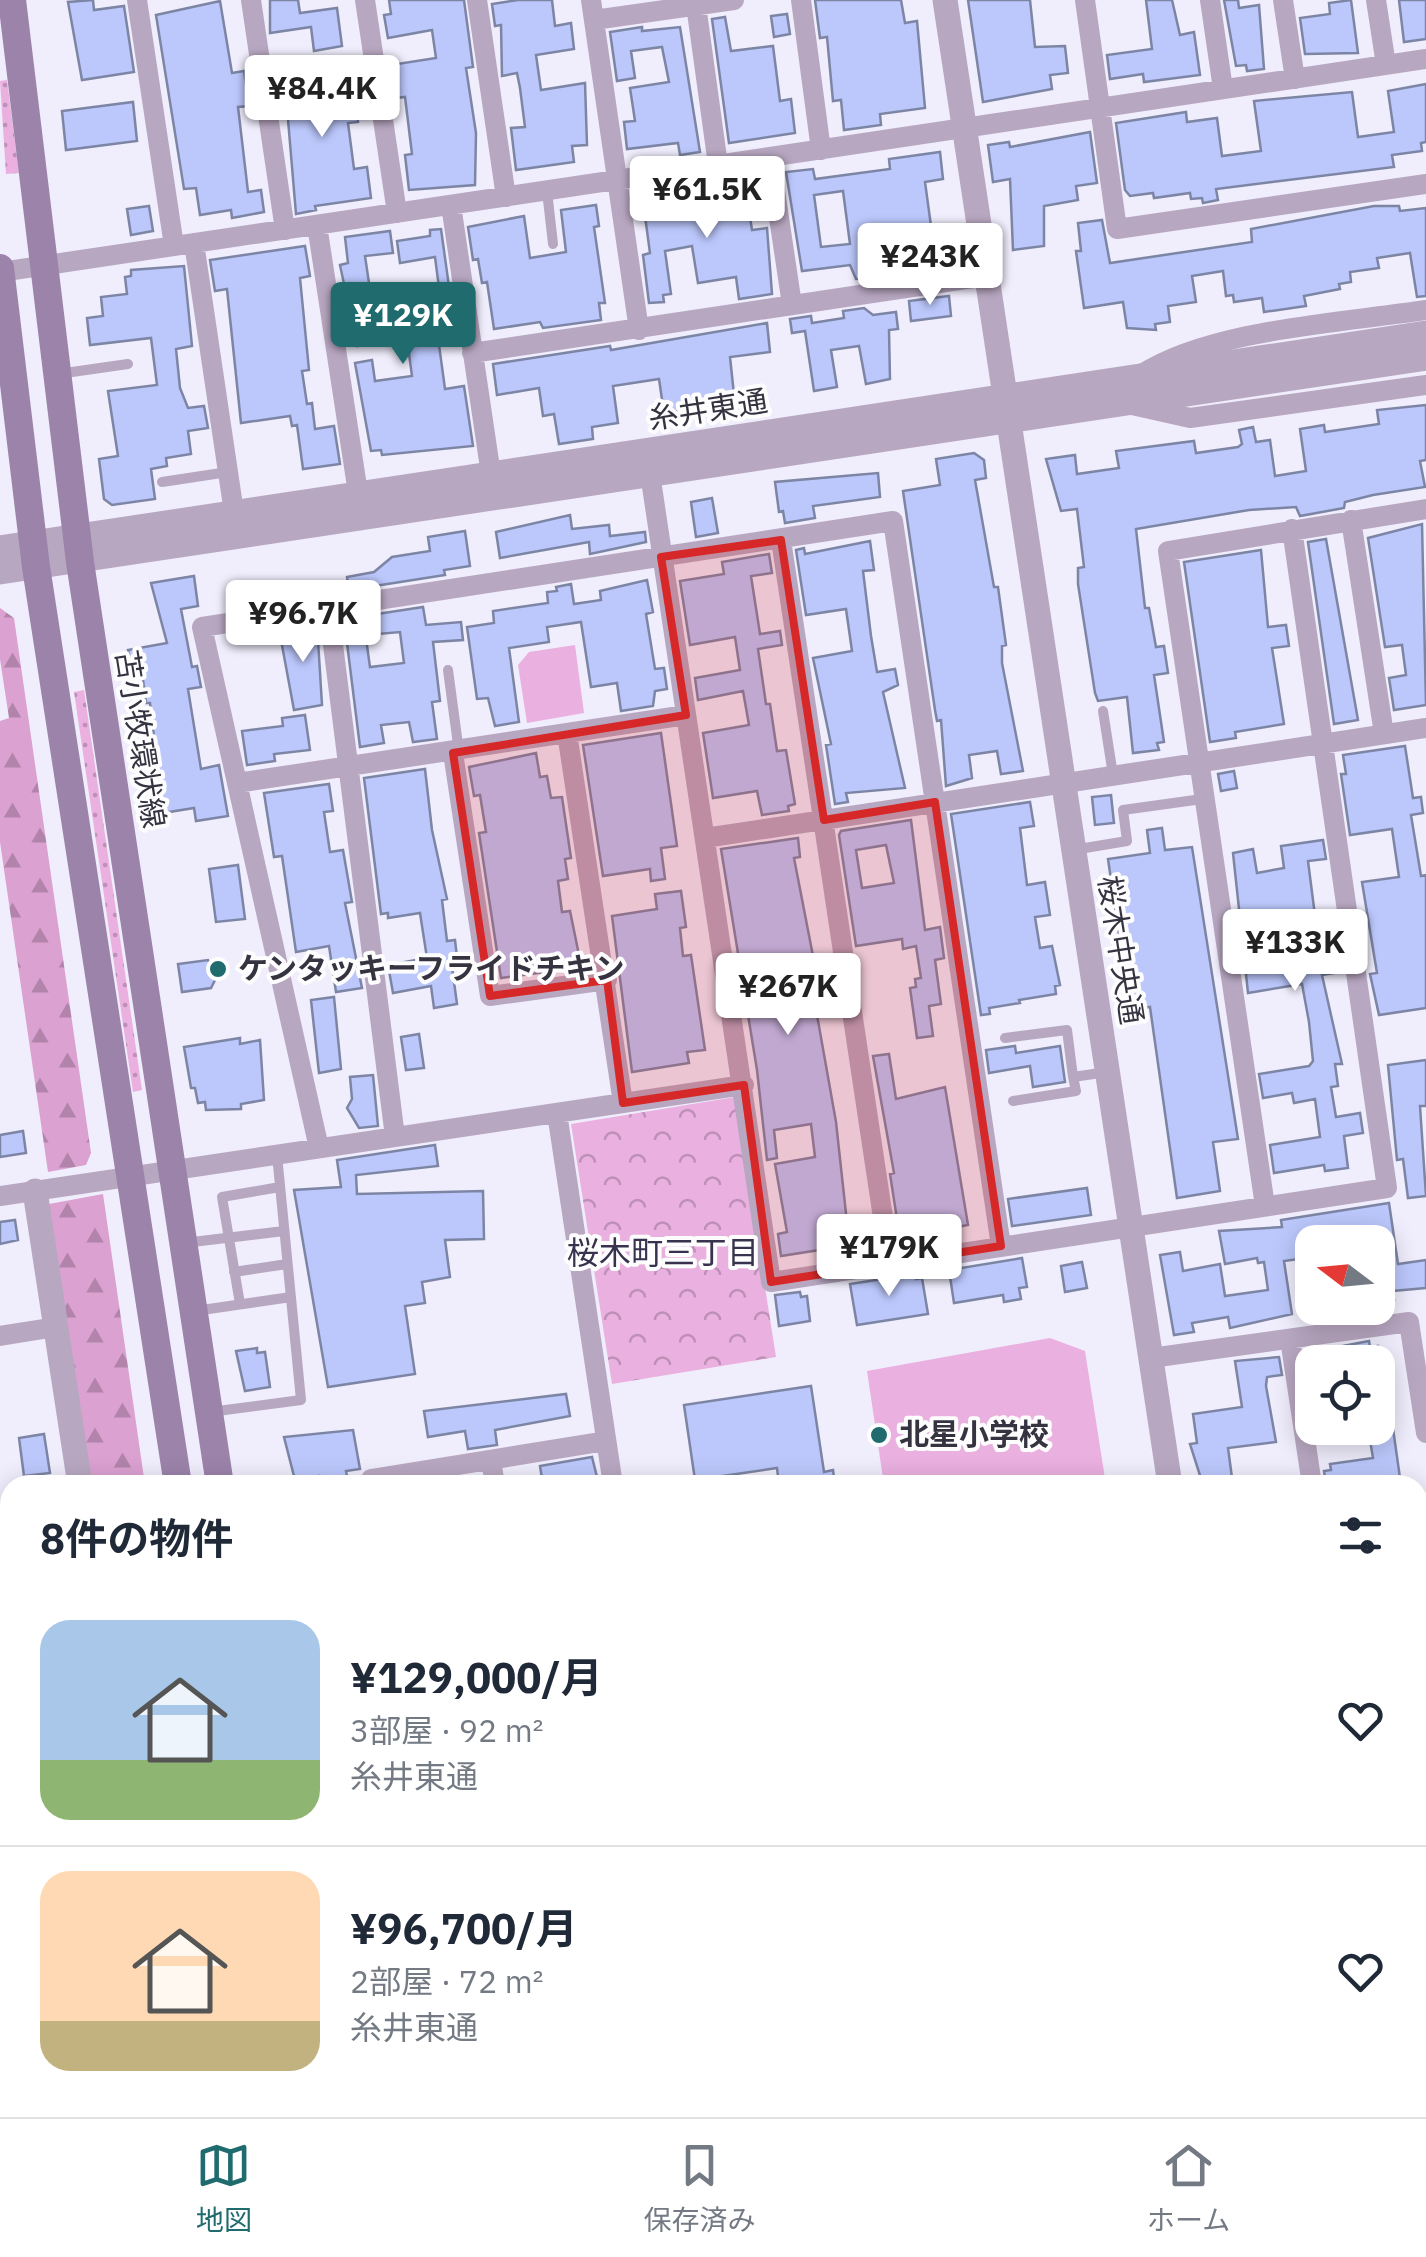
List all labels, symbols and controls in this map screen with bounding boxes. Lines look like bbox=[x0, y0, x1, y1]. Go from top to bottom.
pin: ¥84.4K bbox=[241, 55, 403, 140]
text: ¥84.4K bbox=[267, 66, 377, 108]
pin: ¥61.5K bbox=[626, 156, 788, 241]
text: ¥61.5K bbox=[652, 167, 762, 209]
pin: ¥243K bbox=[860, 223, 1000, 308]
text: ¥243K bbox=[880, 234, 980, 276]
pin: ¥129K bbox=[333, 282, 473, 367]
text: ¥129K bbox=[353, 293, 453, 335]
street label: 糸井東通 bbox=[645, 380, 770, 437]
pin: ¥96.7K bbox=[222, 580, 384, 665]
text: ¥96.7K bbox=[248, 591, 358, 633]
street label: 苫小牧環状線 bbox=[108, 647, 175, 831]
street label: 桜木中央通 bbox=[1090, 873, 1152, 1027]
pin: ¥133K bbox=[1225, 909, 1365, 994]
text: ¥133K bbox=[1245, 920, 1345, 962]
place label: ケンタッキーフライドチキン bbox=[238, 948, 624, 987]
pin: ¥267K bbox=[718, 953, 858, 1038]
marker: ケンタッキーフライドチキン bbox=[207, 958, 229, 980]
text: ¥267K bbox=[738, 964, 838, 1006]
pin: ¥179K bbox=[819, 1214, 959, 1299]
text: ¥179K bbox=[839, 1225, 939, 1267]
north arrow bbox=[1295, 1225, 1395, 1325]
map controls bbox=[1295, 1225, 1395, 1445]
district label: 桜木町三丁目 bbox=[567, 1231, 759, 1273]
button: locate bbox=[1295, 1345, 1395, 1445]
place label: 北星小学校 bbox=[899, 1414, 1049, 1453]
marker: 北星小学校 bbox=[868, 1424, 890, 1446]
icon: filters bbox=[1333, 1508, 1388, 1563]
text: 8件の物件 bbox=[40, 1511, 233, 1566]
text: ¥129,000/月 bbox=[350, 1650, 603, 1705]
icon: home bbox=[120, 1660, 240, 1780]
icon: heart bbox=[1333, 1693, 1388, 1748]
text: 3部屋 · 92 m² bbox=[350, 1709, 544, 1751]
text: 糸井東通 bbox=[350, 1755, 478, 1797]
text: ¥96,700/月 bbox=[350, 1901, 578, 1956]
icon: home bbox=[120, 1911, 240, 2031]
icon: heart bbox=[1333, 1944, 1388, 1999]
text: 2部屋 · 72 m² bbox=[350, 1960, 544, 2002]
text: 糸井東通 bbox=[350, 2006, 478, 2048]
tab: 地図 bbox=[196, 2138, 252, 2238]
tab: 保存済み bbox=[643, 2138, 755, 2238]
tab: ホーム bbox=[1147, 2138, 1230, 2238]

